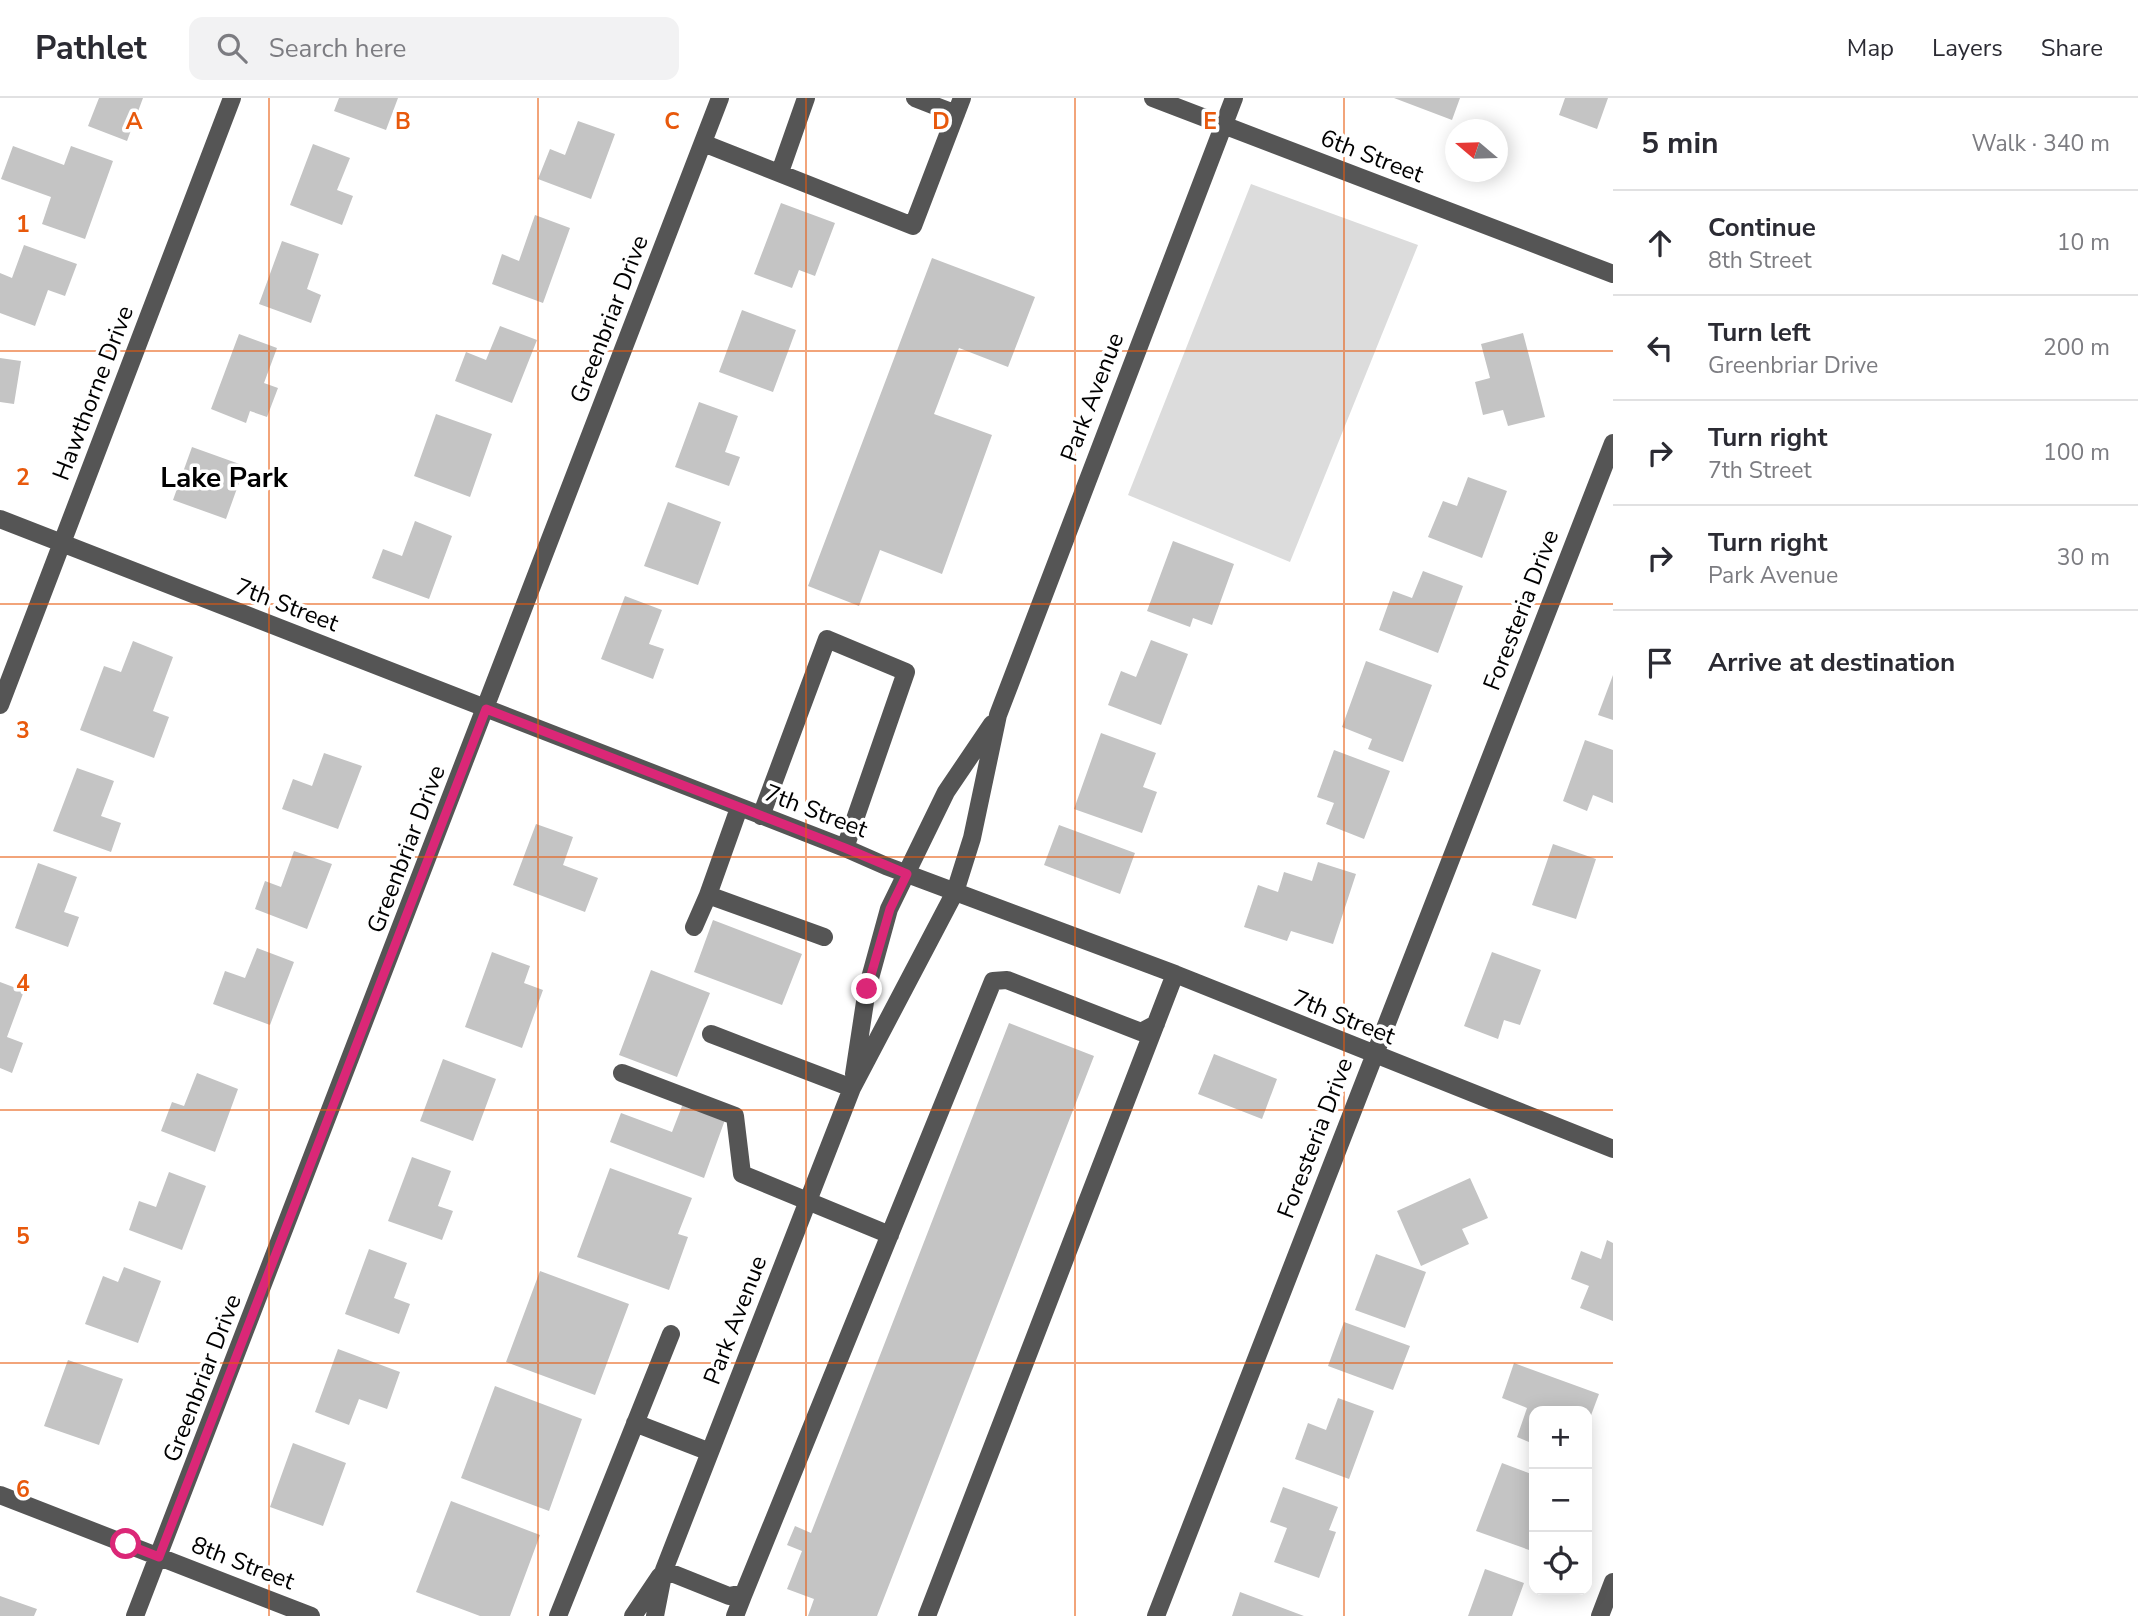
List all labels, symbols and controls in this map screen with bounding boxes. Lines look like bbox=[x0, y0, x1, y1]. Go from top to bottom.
search box bbox=[189, 17, 679, 80]
text: Pathlet bbox=[35, 26, 147, 71]
icon: search bbox=[213, 29, 251, 67]
text: Search here bbox=[269, 31, 406, 66]
text: Map bbox=[1847, 32, 1894, 64]
text: Layers bbox=[1932, 32, 2003, 64]
text: Share bbox=[2041, 32, 2103, 64]
text: A bbox=[125, 106, 143, 137]
text: B bbox=[395, 106, 411, 137]
text: C bbox=[664, 106, 680, 137]
text: D bbox=[932, 106, 950, 137]
text: E bbox=[1203, 106, 1217, 137]
north arrow bbox=[1445, 119, 1508, 182]
street label: 6th Street bbox=[1316, 122, 1429, 191]
text: 5 min bbox=[1641, 123, 1719, 164]
text: Walk · 340 m bbox=[1971, 128, 2110, 159]
text: 1 bbox=[16, 209, 30, 240]
text: Continue bbox=[1708, 210, 1816, 245]
icon: ahead bbox=[1641, 224, 1679, 262]
text: 10 m bbox=[2057, 227, 2110, 258]
street label: Greenbriar Drive bbox=[562, 230, 656, 408]
text: 8th Street bbox=[1708, 245, 1812, 276]
street label: Hawthorne Drive bbox=[45, 301, 141, 485]
text: Turn left bbox=[1708, 315, 1811, 350]
street label: Park Avenue bbox=[1053, 328, 1131, 466]
icon: left bbox=[1641, 329, 1679, 367]
text: 200 m bbox=[2043, 332, 2110, 363]
text: Greenbriar Drive bbox=[1708, 350, 1878, 381]
text: Turn right bbox=[1708, 420, 1827, 455]
icon: right bbox=[1641, 434, 1679, 472]
text: 100 m bbox=[2043, 437, 2110, 468]
text: 7th Street bbox=[1708, 455, 1812, 486]
district label: Lake Park bbox=[160, 459, 289, 497]
text: 2 bbox=[16, 462, 30, 493]
street label: Foresteria Drive bbox=[1476, 525, 1566, 695]
text: Turn right bbox=[1708, 525, 1827, 560]
icon: right bbox=[1641, 539, 1679, 577]
text: 30 m bbox=[2057, 542, 2110, 573]
text: Park Avenue bbox=[1708, 560, 1838, 591]
street label: 7th Street bbox=[231, 571, 344, 640]
icon: arrive bbox=[1641, 644, 1679, 682]
text: Arrive at destination bbox=[1708, 645, 1955, 680]
text: 3 bbox=[16, 715, 30, 746]
street label: Greenbriar Drive bbox=[359, 760, 453, 938]
street label: 7th Street bbox=[760, 777, 873, 846]
text: 4 bbox=[16, 968, 30, 999]
route end bbox=[851, 973, 882, 1004]
street label: 7th Street bbox=[1288, 982, 1401, 1052]
street label: Foresteria Drive bbox=[1270, 1053, 1360, 1223]
text: 5 bbox=[16, 1221, 30, 1252]
street label: Park Avenue bbox=[696, 1251, 774, 1389]
street label: Greenbriar Drive bbox=[155, 1289, 249, 1467]
map controls bbox=[1529, 1406, 1592, 1595]
button: + bbox=[1529, 1406, 1592, 1469]
button: − bbox=[1529, 1469, 1592, 1532]
text: 6 bbox=[16, 1474, 30, 1505]
route start bbox=[110, 1528, 141, 1559]
street label: 8th Street bbox=[187, 1529, 300, 1598]
button: locate bbox=[1529, 1532, 1592, 1595]

